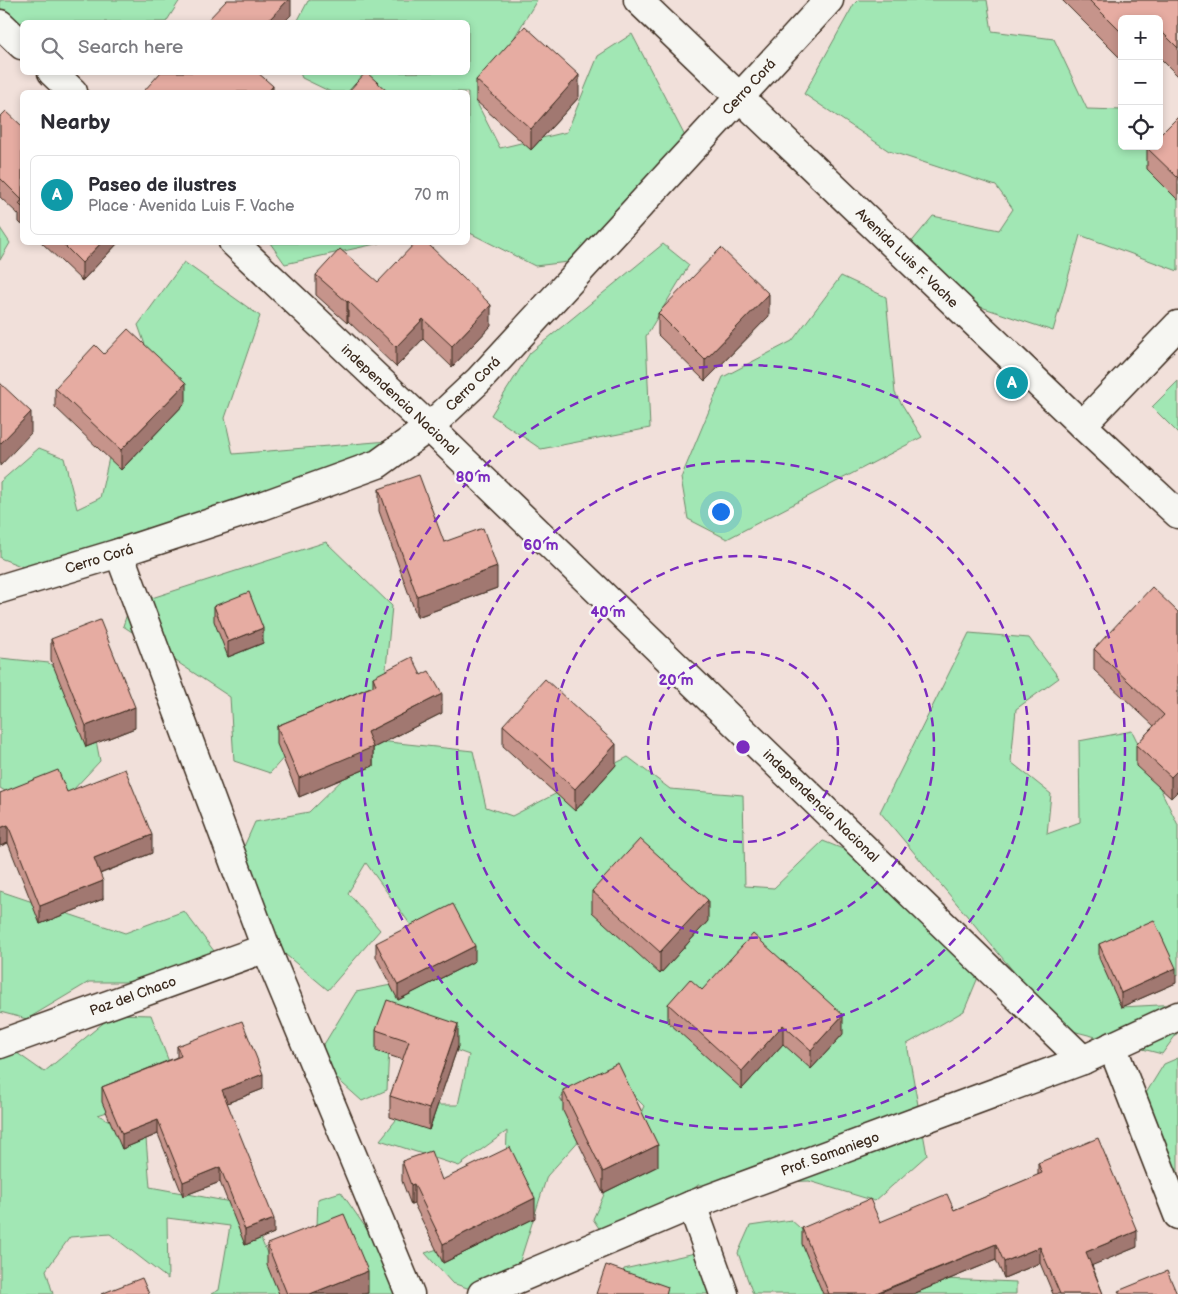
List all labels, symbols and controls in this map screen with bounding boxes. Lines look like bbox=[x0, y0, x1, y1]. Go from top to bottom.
map controls bbox=[1118, 15, 1163, 150]
button: + bbox=[1118, 15, 1163, 60]
search box bbox=[20, 20, 470, 75]
icon: search bbox=[38, 34, 66, 62]
text: Search here bbox=[78, 36, 183, 59]
street label: Cerro Corá bbox=[719, 55, 779, 119]
button: − bbox=[1118, 60, 1163, 105]
button: locate bbox=[1118, 105, 1163, 150]
text: Nearby bbox=[40, 110, 110, 135]
text: Paseo de ilustres bbox=[88, 174, 237, 197]
text: A bbox=[52, 186, 62, 205]
text: 70 m bbox=[414, 186, 449, 205]
text: Place · Avenida Luis F. Vache bbox=[88, 197, 295, 216]
street label: Avenida Luis F. Vache bbox=[852, 205, 962, 311]
street label: independencia Nacional bbox=[338, 341, 462, 459]
street label: Cerro Corá bbox=[442, 353, 504, 415]
pin: A bbox=[996, 364, 1028, 402]
text: 80 m bbox=[455, 468, 491, 487]
your location bbox=[708, 499, 734, 525]
text: 60 m bbox=[523, 536, 559, 555]
street label: Cerro Corá bbox=[63, 541, 135, 577]
text: 40 m bbox=[590, 603, 626, 622]
text: 20 m bbox=[659, 671, 694, 690]
centre of rings bbox=[734, 738, 752, 756]
street label: independencia Nacional bbox=[760, 746, 882, 866]
street label: Paz del Chaco bbox=[87, 972, 179, 1020]
street label: Prof. Samaniego bbox=[778, 1128, 882, 1180]

